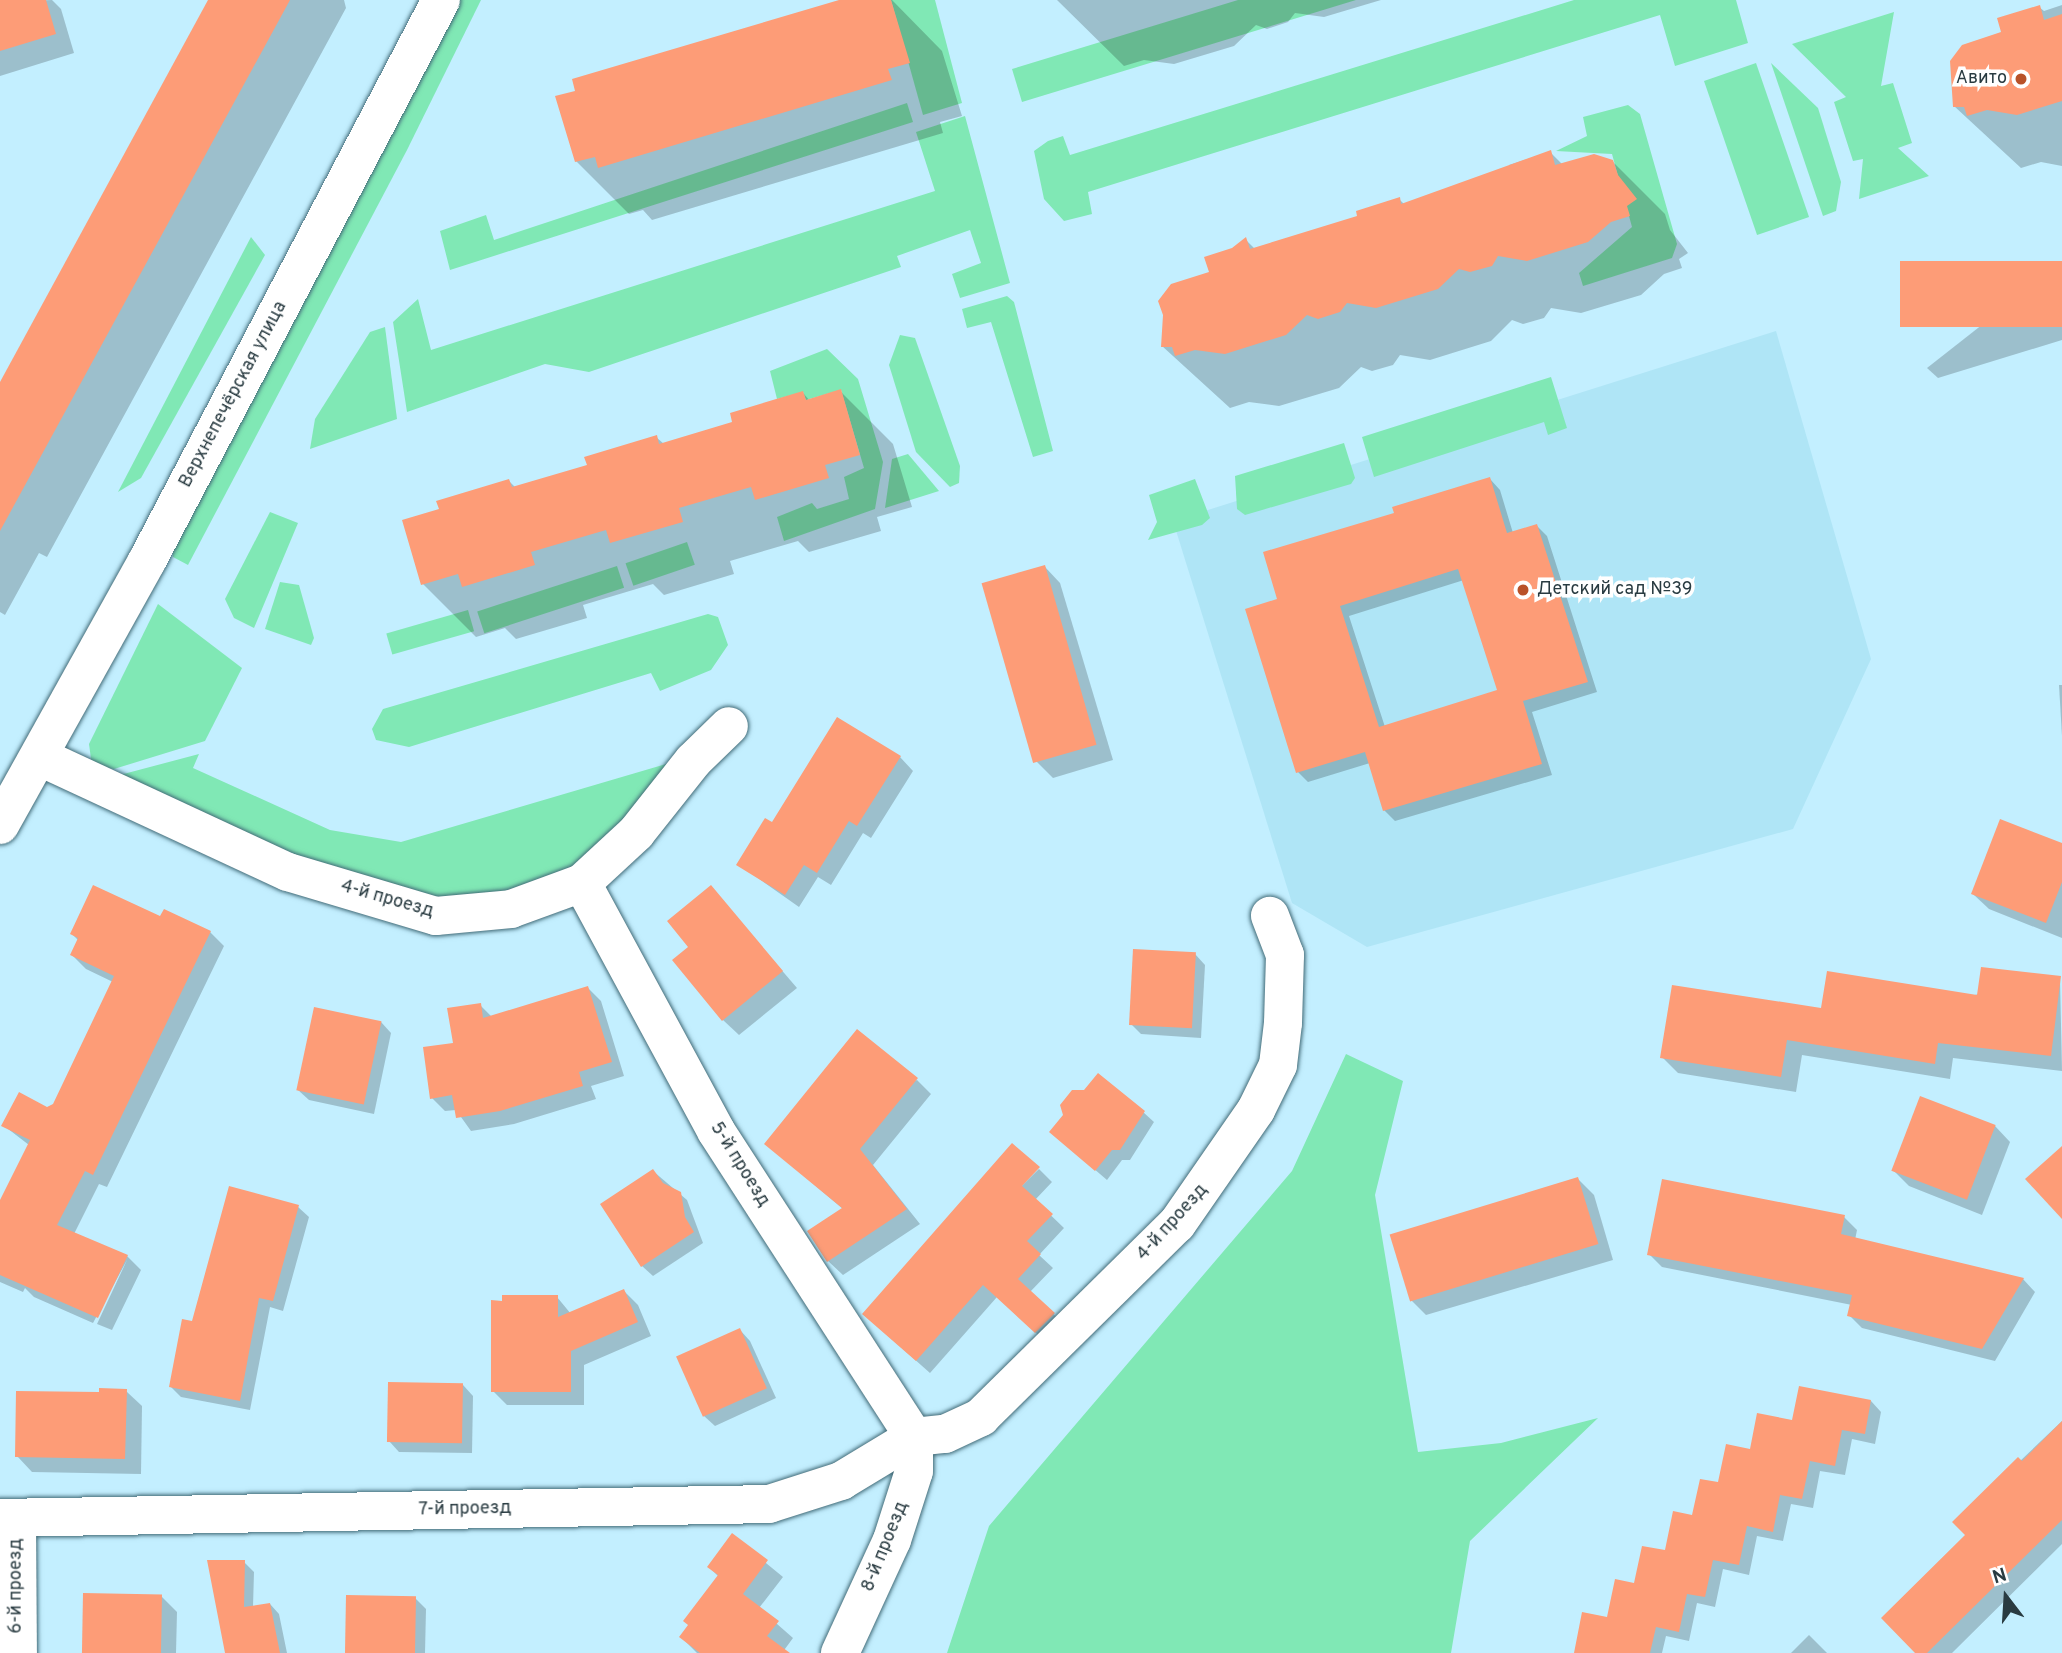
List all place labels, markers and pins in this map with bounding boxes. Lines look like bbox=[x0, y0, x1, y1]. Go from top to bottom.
place label: Авито bbox=[1956, 68, 2007, 90]
marker: Авито bbox=[2013, 71, 2029, 87]
place label: Детский сад №39 bbox=[1537, 579, 1692, 601]
marker: Детский сад №39 bbox=[1515, 582, 1531, 598]

